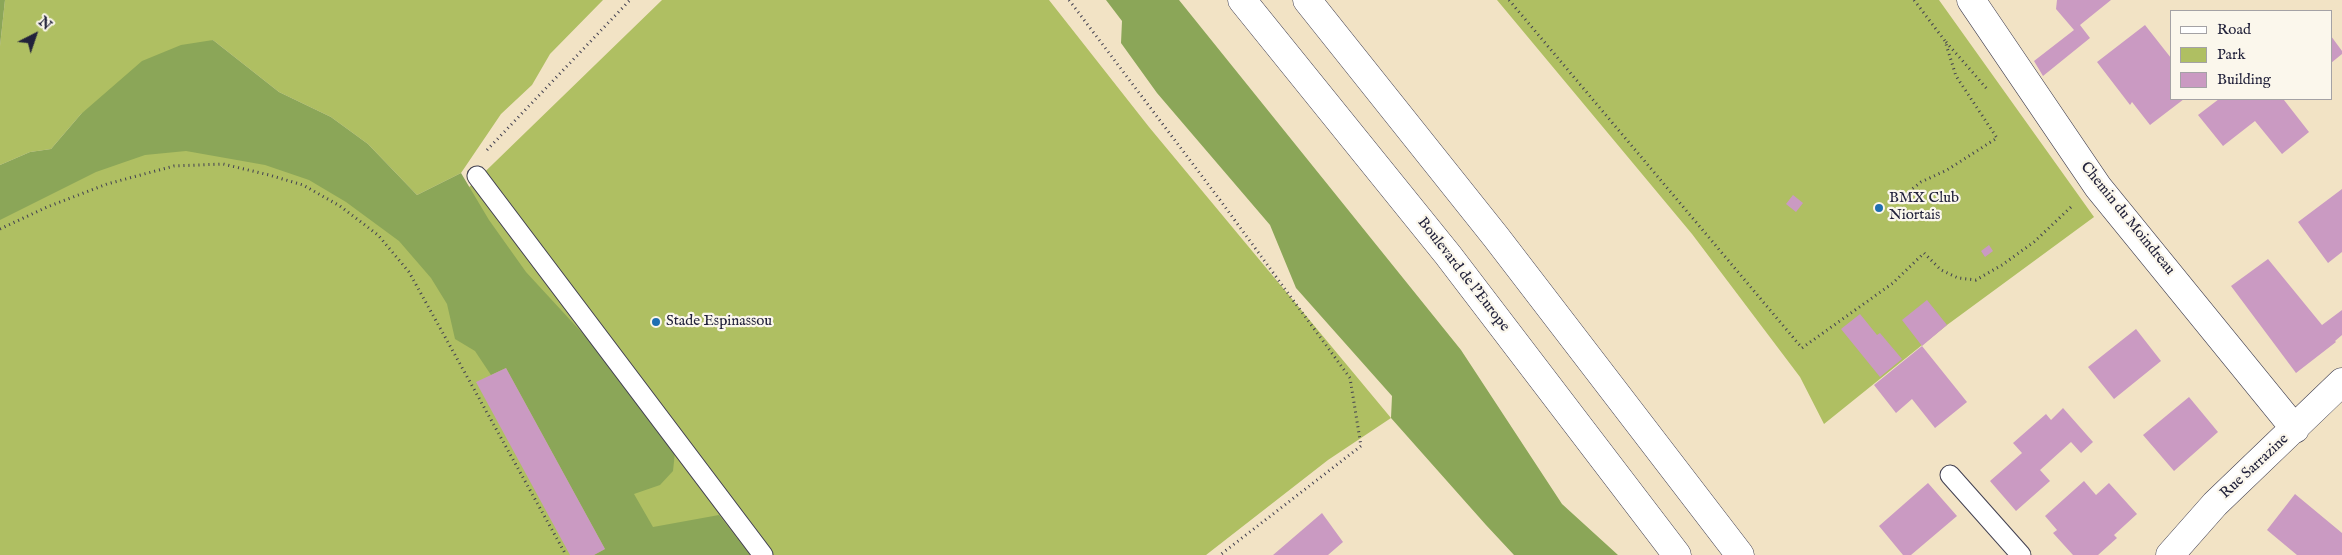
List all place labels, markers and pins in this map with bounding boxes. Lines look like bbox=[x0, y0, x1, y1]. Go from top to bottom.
place label: BMX Club Niortais bbox=[1889, 190, 1959, 225]
marker: BMX Club Niortais bbox=[1873, 202, 1885, 214]
place label: Stade Espinassou bbox=[666, 313, 772, 331]
marker: Stade Espinassou bbox=[650, 316, 662, 328]

